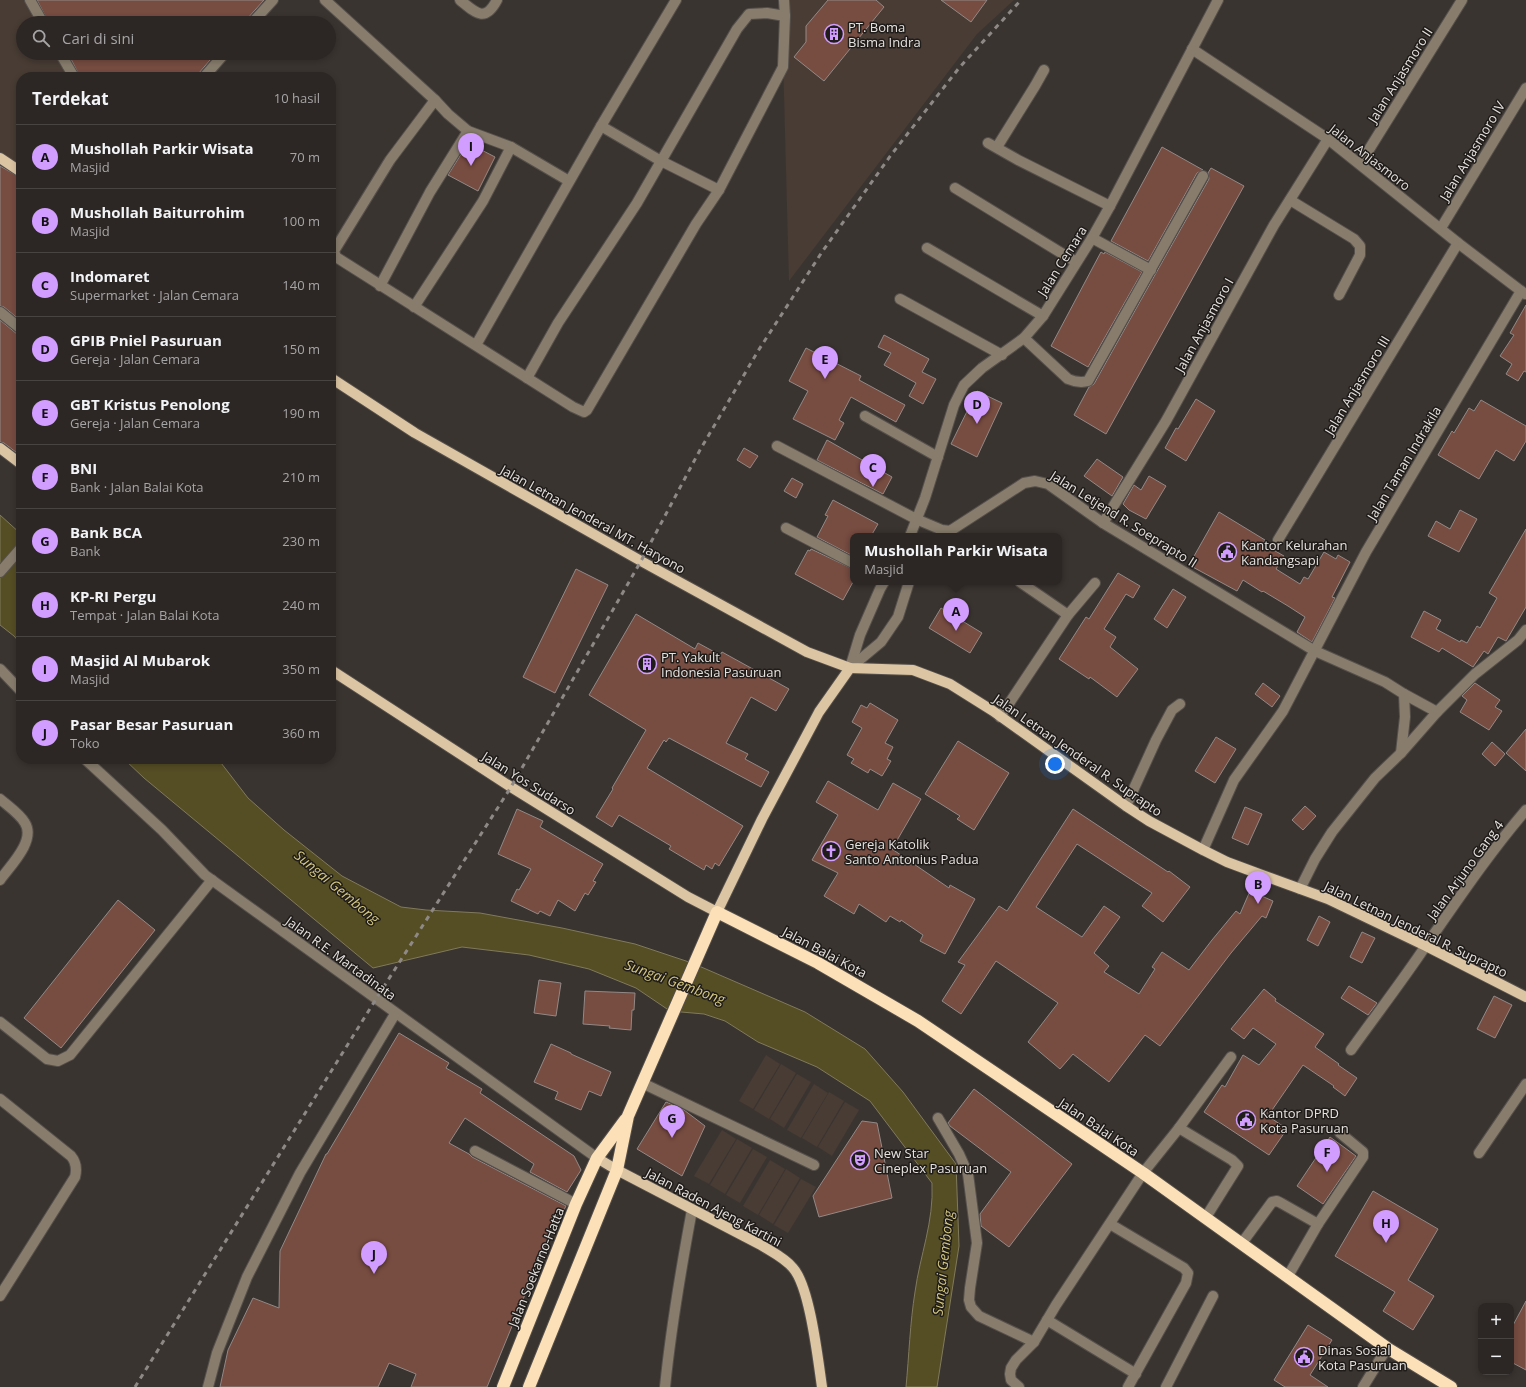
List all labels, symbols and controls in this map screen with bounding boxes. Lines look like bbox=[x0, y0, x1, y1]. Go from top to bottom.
search box bbox=[16, 16, 336, 60]
place label: PT. Boma Bisma Indra bbox=[848, 18, 921, 51]
building icon: PT. Boma Bisma Indra bbox=[823, 23, 845, 45]
street label: Jalan Anjasmoro II bbox=[1362, 24, 1437, 128]
icon: search bbox=[30, 27, 52, 49]
text: Cari di sini bbox=[62, 28, 134, 48]
text: Terdekat bbox=[32, 87, 109, 110]
text: 10 hasil bbox=[274, 89, 320, 107]
street label: Jalan Anjasmoro IV bbox=[1434, 98, 1509, 206]
street label: Jalan Anjasmoro bbox=[1324, 118, 1414, 195]
pin: I bbox=[458, 133, 484, 166]
text: Mushollah Parkir Wisata bbox=[70, 138, 254, 158]
text: A bbox=[41, 148, 49, 166]
text: 70 m bbox=[290, 148, 320, 166]
text: Masjid bbox=[70, 158, 110, 176]
text: Mushollah Baiturrohim bbox=[70, 202, 245, 222]
text: B bbox=[41, 212, 49, 230]
text: 100 m bbox=[282, 212, 320, 230]
text: Masjid bbox=[70, 222, 110, 240]
street label: Jalan Cemara bbox=[1032, 222, 1091, 301]
text: Indomaret bbox=[70, 266, 150, 286]
street label: Jalan Anjasmoro I bbox=[1170, 275, 1237, 377]
text: C bbox=[41, 276, 49, 294]
text: 140 m bbox=[282, 276, 320, 294]
text: Supermarket · Jalan Cemara bbox=[70, 286, 239, 304]
text: GPIB Pniel Pasuruan bbox=[70, 330, 222, 350]
street label: Jalan Anjasmoro III bbox=[1319, 332, 1394, 440]
text: D bbox=[40, 340, 50, 358]
text: 150 m bbox=[282, 340, 320, 358]
pin: E bbox=[812, 346, 838, 379]
text: Gereja · Jalan Cemara bbox=[70, 350, 200, 368]
pin: D bbox=[964, 391, 990, 424]
text: GBT Kristus Penolong bbox=[70, 394, 230, 414]
street label: Jalan Taman Indrakila bbox=[1362, 403, 1445, 525]
text: E bbox=[41, 404, 49, 422]
text: 190 m bbox=[282, 404, 320, 422]
text: Gereja · Jalan Cemara bbox=[70, 414, 200, 432]
pin: C bbox=[860, 454, 886, 487]
text: BNI bbox=[70, 458, 97, 478]
street label: Jalan Letnan Jenderal MT. Haryono bbox=[496, 460, 689, 578]
street label: Jalan Letjend R. Soeprapto II bbox=[1046, 465, 1201, 572]
text: F bbox=[41, 468, 49, 486]
text: 210 m bbox=[282, 468, 320, 486]
text: Bank · Jalan Balai Kota bbox=[70, 478, 204, 496]
text: Bank BCA bbox=[70, 522, 142, 542]
text: G bbox=[40, 532, 50, 550]
text: 230 m bbox=[282, 532, 320, 550]
popup bbox=[850, 533, 1062, 585]
place label: Kantor Kelurahan Kandangsapi bbox=[1241, 536, 1348, 569]
text: Mushollah Parkir Wisata bbox=[864, 540, 1048, 560]
public building icon: Kantor Kelurahan Kandangsapi bbox=[1216, 541, 1238, 563]
text: Bank bbox=[70, 542, 100, 560]
text: Masjid bbox=[864, 560, 904, 578]
text: KP-RI Pergu bbox=[70, 586, 156, 606]
text: H bbox=[40, 596, 50, 614]
text: 240 m bbox=[282, 596, 320, 614]
pin: A bbox=[943, 598, 969, 631]
text: Tempat · Jalan Balai Kota bbox=[70, 606, 219, 624]
place label: PT. Yakult Indonesia Pasuruan bbox=[661, 648, 781, 681]
text: Masjid Al Mubarok bbox=[70, 650, 210, 670]
building icon: PT. Yakult Indonesia Pasuruan bbox=[636, 653, 658, 675]
text: I bbox=[43, 660, 47, 678]
text: 350 m bbox=[282, 660, 320, 678]
text: Masjid bbox=[70, 670, 110, 688]
street label: Jalan Letnan Jenderal R. Suprapto bbox=[989, 689, 1166, 820]
text: Pasar Besar Pasuruan bbox=[70, 714, 233, 734]
text: J bbox=[43, 724, 47, 742]
text: 360 m bbox=[282, 724, 320, 742]
text: Toko bbox=[70, 734, 100, 752]
street label: Jalan Yos Sudarso bbox=[477, 746, 579, 819]
your location bbox=[1045, 754, 1065, 774]
street label: Jalan Arjuno Gang 4 bbox=[1422, 816, 1508, 925]
place label: Gereja Katolik Santo Antonius Padua bbox=[845, 835, 979, 868]
church icon: Gereja Katolik Santo Antonius Padua bbox=[820, 840, 842, 862]
water label: Sungai Gembong bbox=[291, 845, 384, 928]
pin: B bbox=[1245, 871, 1271, 904]
street label: Jalan Letnan Jenderal R. Suprapto bbox=[1320, 876, 1511, 981]
street label: Jalan R.E. Martadinata bbox=[281, 911, 400, 1004]
street label: Jalan Balai Kota bbox=[778, 921, 870, 982]
water label: Sungai Gembong bbox=[622, 955, 729, 1009]
street label: Jalan Balai Kota bbox=[1054, 1092, 1143, 1160]
place label: Kantor DPRD Kota Pasuruan bbox=[1260, 1104, 1349, 1137]
pin: G bbox=[659, 1105, 685, 1138]
public building icon: Kantor DPRD Kota Pasuruan bbox=[1235, 1109, 1257, 1131]
pin: F bbox=[1314, 1139, 1340, 1172]
place label: New Star Cineplex Pasuruan bbox=[874, 1144, 987, 1177]
theatre icon: New Star Cineplex Pasuruan bbox=[849, 1149, 871, 1171]
street label: Jalan Raden Ajeng Kartini bbox=[641, 1163, 785, 1250]
street label: Jalan Soekarno-Hatta bbox=[503, 1205, 568, 1331]
water label: Sungai Gembong bbox=[928, 1209, 958, 1316]
pin: H bbox=[1373, 1210, 1399, 1243]
pin: J bbox=[361, 1241, 387, 1274]
map controls bbox=[1478, 1303, 1514, 1375]
button: + bbox=[1478, 1303, 1514, 1339]
button: − bbox=[1478, 1339, 1514, 1375]
place label: Dinas Sosial Kota Pasuruan bbox=[1318, 1341, 1407, 1374]
public building icon: Dinas Sosial Kota Pasuruan bbox=[1293, 1346, 1315, 1368]

